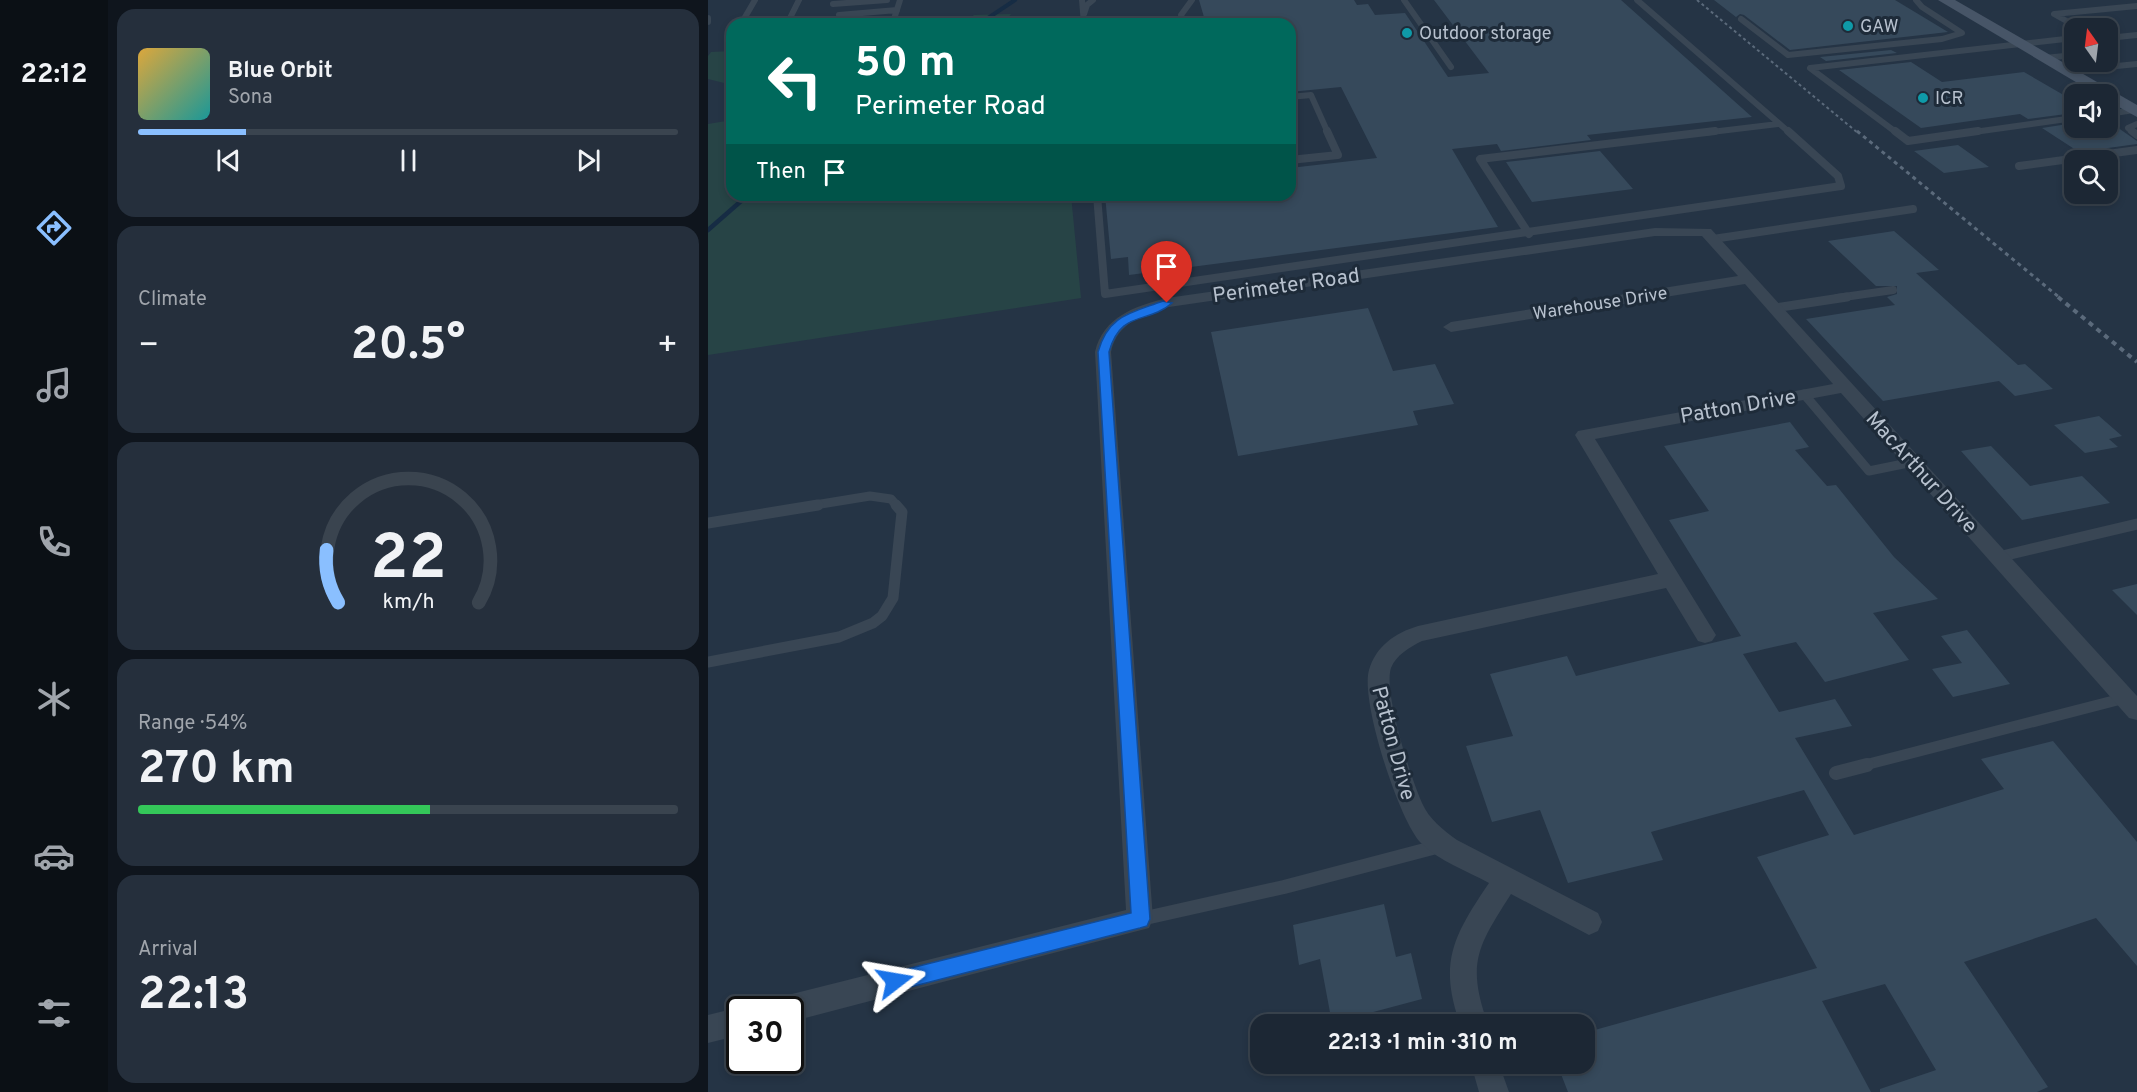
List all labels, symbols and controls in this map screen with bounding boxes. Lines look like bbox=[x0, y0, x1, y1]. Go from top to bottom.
place label: GAW bbox=[1860, 16, 1899, 39]
north arrow bbox=[2064, 18, 2118, 72]
map controls bbox=[2064, 18, 2118, 204]
marker: GAW bbox=[1841, 19, 1855, 33]
place label: Outdoor storage bbox=[1419, 23, 1551, 46]
marker: Outdoor storage bbox=[1400, 26, 1414, 40]
text: 50 m bbox=[855, 38, 956, 91]
icon: left bbox=[756, 42, 834, 120]
text: 22:12 bbox=[21, 58, 87, 92]
text: Blue Orbit bbox=[228, 58, 333, 85]
button: sound bbox=[2064, 84, 2118, 138]
text: Sona bbox=[228, 85, 273, 111]
place label: ICR bbox=[1935, 88, 1964, 111]
text: Perimeter Road bbox=[855, 90, 1046, 124]
marker: ICR bbox=[1916, 91, 1930, 105]
icon: previous bbox=[212, 144, 245, 177]
icon: pause bbox=[392, 144, 425, 177]
icon: next bbox=[572, 144, 605, 177]
button: search bbox=[2064, 150, 2118, 204]
icon: arrive bbox=[818, 156, 851, 189]
text: Then bbox=[756, 159, 806, 186]
icon: directions bbox=[33, 207, 75, 249]
pin bbox=[1141, 241, 1192, 303]
icon: arrive bbox=[1150, 250, 1183, 283]
street label: Perimeter Road bbox=[1211, 263, 1362, 310]
street label: Warehouse Drive bbox=[1531, 282, 1669, 326]
text: Climate bbox=[138, 287, 207, 313]
text: 20.5° bbox=[351, 318, 465, 375]
text: − bbox=[138, 326, 159, 368]
text: + bbox=[657, 326, 678, 368]
icon: music bbox=[33, 364, 75, 406]
street label: Patton Drive bbox=[1678, 384, 1798, 431]
street label: MacArthur Drive bbox=[1859, 406, 1983, 540]
icon: phone bbox=[33, 521, 75, 563]
text: 22 bbox=[370, 522, 446, 601]
text: km/h bbox=[382, 589, 434, 616]
icon: climate bbox=[33, 678, 75, 720]
street label: Patton Drive bbox=[1364, 683, 1421, 803]
text: Range · 54% bbox=[138, 711, 247, 737]
text: 270 km bbox=[138, 742, 295, 799]
icon: car bbox=[33, 835, 75, 877]
text: Arrival bbox=[138, 937, 198, 963]
position arrow bbox=[863, 949, 927, 1013]
text: 22:13 bbox=[138, 968, 249, 1025]
icon: filters bbox=[33, 992, 75, 1034]
speed limit sign: 30 bbox=[726, 996, 804, 1074]
text: 22:13 · 1 min · 310 m bbox=[1327, 1030, 1518, 1057]

